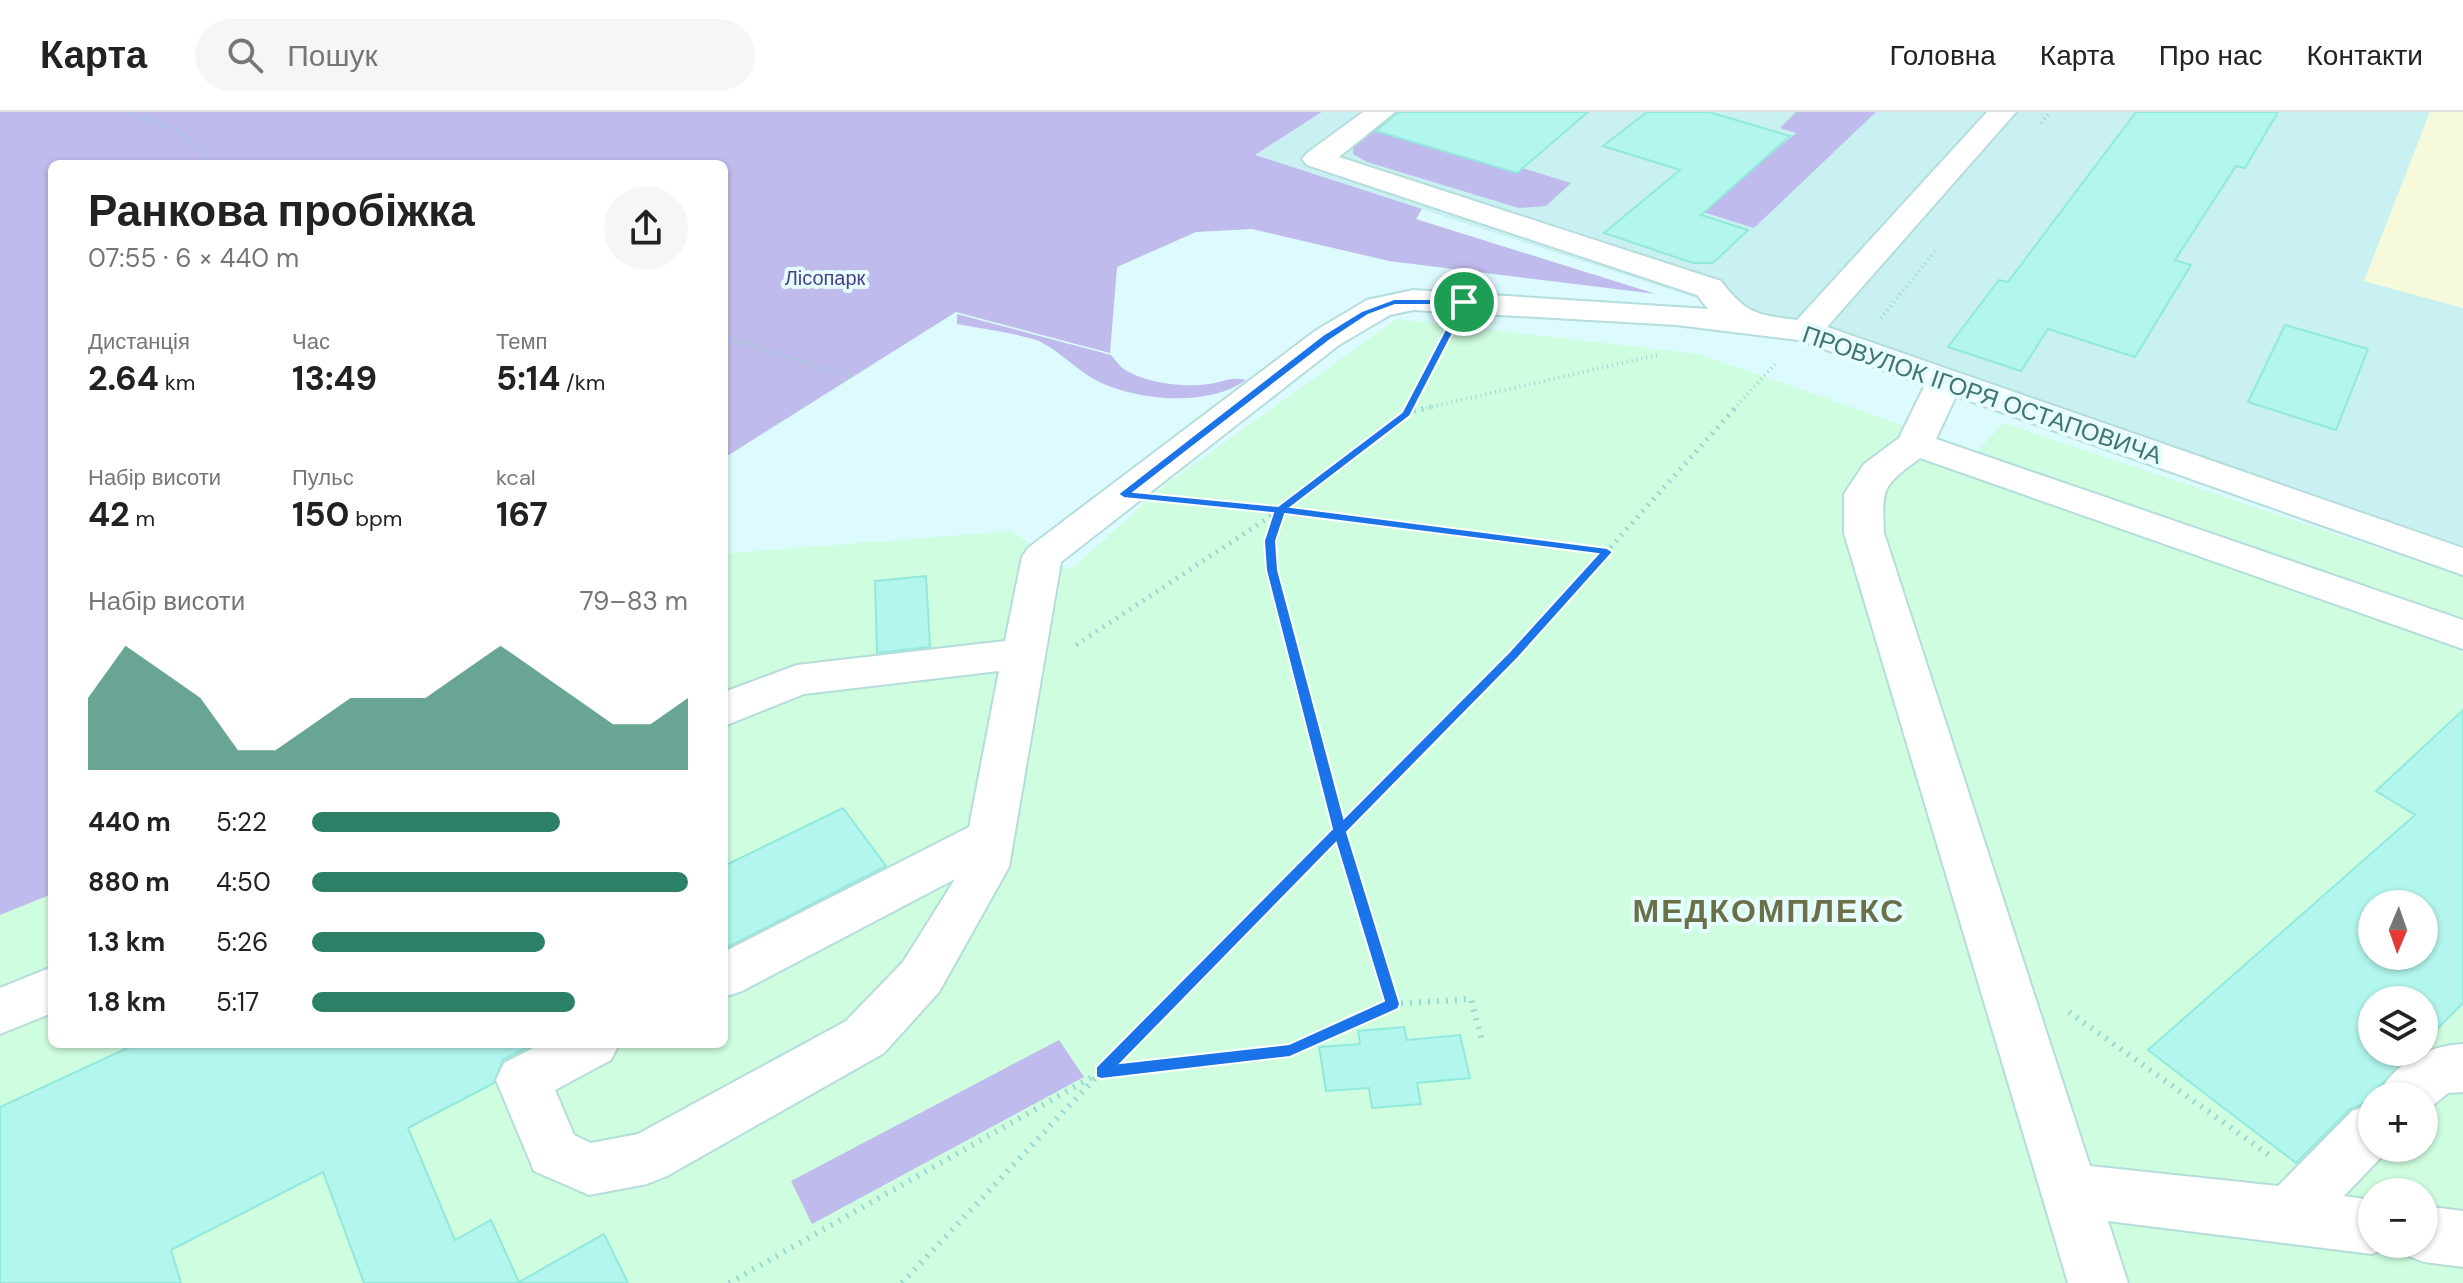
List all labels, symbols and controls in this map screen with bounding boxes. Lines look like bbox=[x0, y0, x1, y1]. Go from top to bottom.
search box bbox=[195, 19, 755, 91]
text: Карта bbox=[40, 30, 147, 80]
icon: search bbox=[223, 33, 267, 77]
text: Пошук bbox=[287, 36, 378, 75]
text: Головна bbox=[1889, 37, 1996, 74]
text: Карта bbox=[2040, 37, 2115, 74]
text: Про нас bbox=[2159, 37, 2263, 74]
text: Контакти bbox=[2307, 37, 2423, 74]
text: Ранкова пробіжка bbox=[88, 182, 475, 240]
button: share bbox=[604, 186, 688, 270]
text: 07:55 · 6 × 440 m bbox=[88, 241, 299, 275]
park label: Лісопарк bbox=[785, 265, 866, 291]
pin bbox=[1430, 268, 1498, 336]
icon: arrive bbox=[1442, 280, 1486, 324]
street label: ПРОВУЛОК ІГОРЯ ОСТАПОВИЧА bbox=[1798, 318, 2166, 471]
text: Дистанція bbox=[88, 327, 190, 356]
text: Час bbox=[292, 327, 330, 356]
text: Темп bbox=[496, 327, 547, 356]
text: 2.64 bbox=[88, 356, 159, 401]
text: 13:49 bbox=[292, 356, 377, 401]
text: 5:14 bbox=[496, 356, 560, 401]
text: km bbox=[159, 368, 195, 397]
text: /km bbox=[560, 368, 605, 397]
text: Набір висоти bbox=[88, 463, 221, 492]
text: Пульс bbox=[292, 463, 354, 492]
text: kcal bbox=[496, 463, 536, 492]
text: 42 bbox=[88, 492, 130, 537]
text: 150 bbox=[292, 492, 349, 537]
text: 167 bbox=[496, 492, 548, 537]
text: m bbox=[130, 504, 155, 533]
text: bpm bbox=[349, 504, 402, 533]
text: Набір висоти bbox=[88, 584, 245, 618]
text: 79–83 m bbox=[580, 584, 688, 618]
text: 440 m bbox=[88, 805, 171, 839]
text: 5:22 bbox=[216, 805, 267, 839]
text: 880 m bbox=[88, 865, 170, 899]
text: 4:50 bbox=[216, 865, 271, 899]
district label: МЕДКОМПЛЕКС bbox=[1633, 890, 1905, 932]
north arrow bbox=[2358, 890, 2438, 970]
map controls bbox=[2358, 890, 2438, 1258]
text: 1.3 km bbox=[88, 925, 165, 959]
text: 5:26 bbox=[216, 925, 268, 959]
text: 1.8 km bbox=[88, 985, 166, 1019]
text: 5:17 bbox=[216, 985, 259, 1019]
button: layers bbox=[2358, 986, 2438, 1066]
button: + bbox=[2358, 1082, 2438, 1162]
button: − bbox=[2358, 1178, 2438, 1258]

